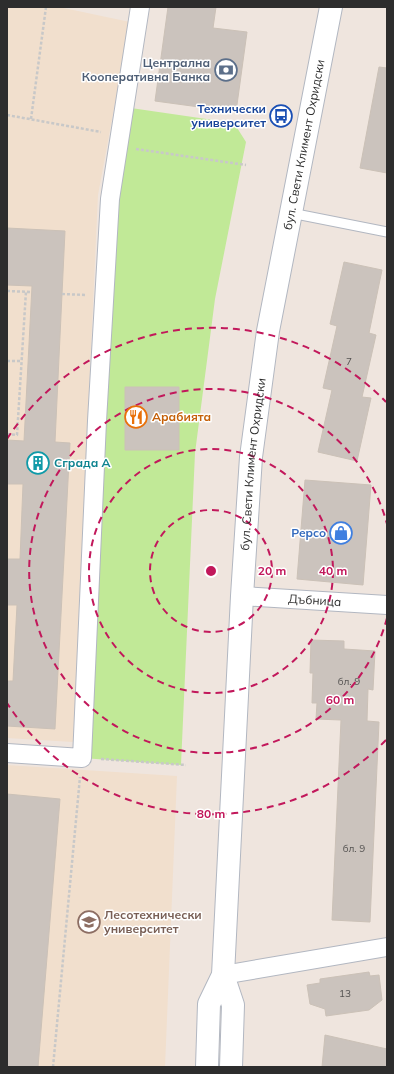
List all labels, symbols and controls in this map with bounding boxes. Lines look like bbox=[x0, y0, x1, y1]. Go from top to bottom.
place label: Централна Кооперативна Банка bbox=[82, 55, 210, 84]
bank icon: Централна Кооперативна Банка bbox=[213, 57, 239, 83]
street label: бул. Свети Климент Охридски bbox=[280, 58, 328, 231]
place label: Технически университет bbox=[191, 101, 266, 130]
bus stop icon: Технически университет bbox=[268, 103, 294, 129]
house number: 7 bbox=[346, 355, 352, 368]
street label: бул. Свети Климент Охридски bbox=[237, 377, 269, 551]
restaurant icon: Арабията bbox=[123, 404, 149, 430]
place label: Арабията bbox=[152, 409, 211, 424]
building icon: Сграда А bbox=[25, 450, 51, 476]
place label: Сграда А bbox=[54, 455, 111, 470]
shop icon: Pepco bbox=[328, 520, 354, 546]
place label: Pepco bbox=[291, 525, 326, 540]
text: 20 m bbox=[258, 563, 286, 578]
text: 40 m bbox=[319, 563, 347, 578]
centre of rings bbox=[204, 564, 218, 578]
street label: Дъбница bbox=[288, 591, 342, 609]
house number: бл. 9 bbox=[338, 675, 360, 688]
text: 60 m bbox=[326, 692, 354, 707]
text: 80 m bbox=[197, 806, 225, 821]
house number: бл. 9 bbox=[343, 842, 365, 855]
place label: Лесотехнически университет bbox=[104, 907, 202, 936]
school or university icon: Лесотехнически университет bbox=[76, 909, 102, 935]
house number: 13 bbox=[339, 987, 351, 1000]

